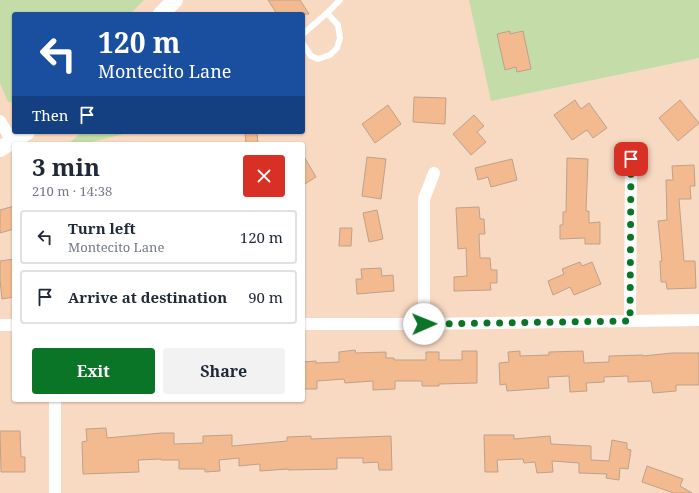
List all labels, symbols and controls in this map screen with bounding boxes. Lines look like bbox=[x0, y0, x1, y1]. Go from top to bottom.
text: 120 m bbox=[98, 23, 180, 61]
icon: left bbox=[32, 28, 84, 80]
text: Montecito Lane bbox=[98, 59, 231, 83]
icon: arrive bbox=[76, 104, 98, 126]
text: Then bbox=[32, 105, 68, 125]
pin bbox=[614, 142, 648, 176]
icon: arrive bbox=[620, 148, 642, 170]
text: 3 min bbox=[32, 150, 100, 183]
button: close bbox=[243, 155, 285, 197]
text: 210 m · 14:38 bbox=[32, 182, 112, 200]
text: Turn left bbox=[68, 218, 136, 238]
icon: left bbox=[34, 226, 56, 248]
text: 120 m bbox=[240, 227, 283, 247]
text: Montecito Lane bbox=[68, 238, 164, 256]
icon: arrive bbox=[34, 286, 56, 308]
text: Arrive at destination bbox=[68, 287, 227, 307]
text: 90 m bbox=[248, 287, 283, 307]
position arrow bbox=[403, 303, 445, 345]
button: Exit bbox=[32, 348, 155, 394]
button: Share bbox=[163, 348, 285, 394]

